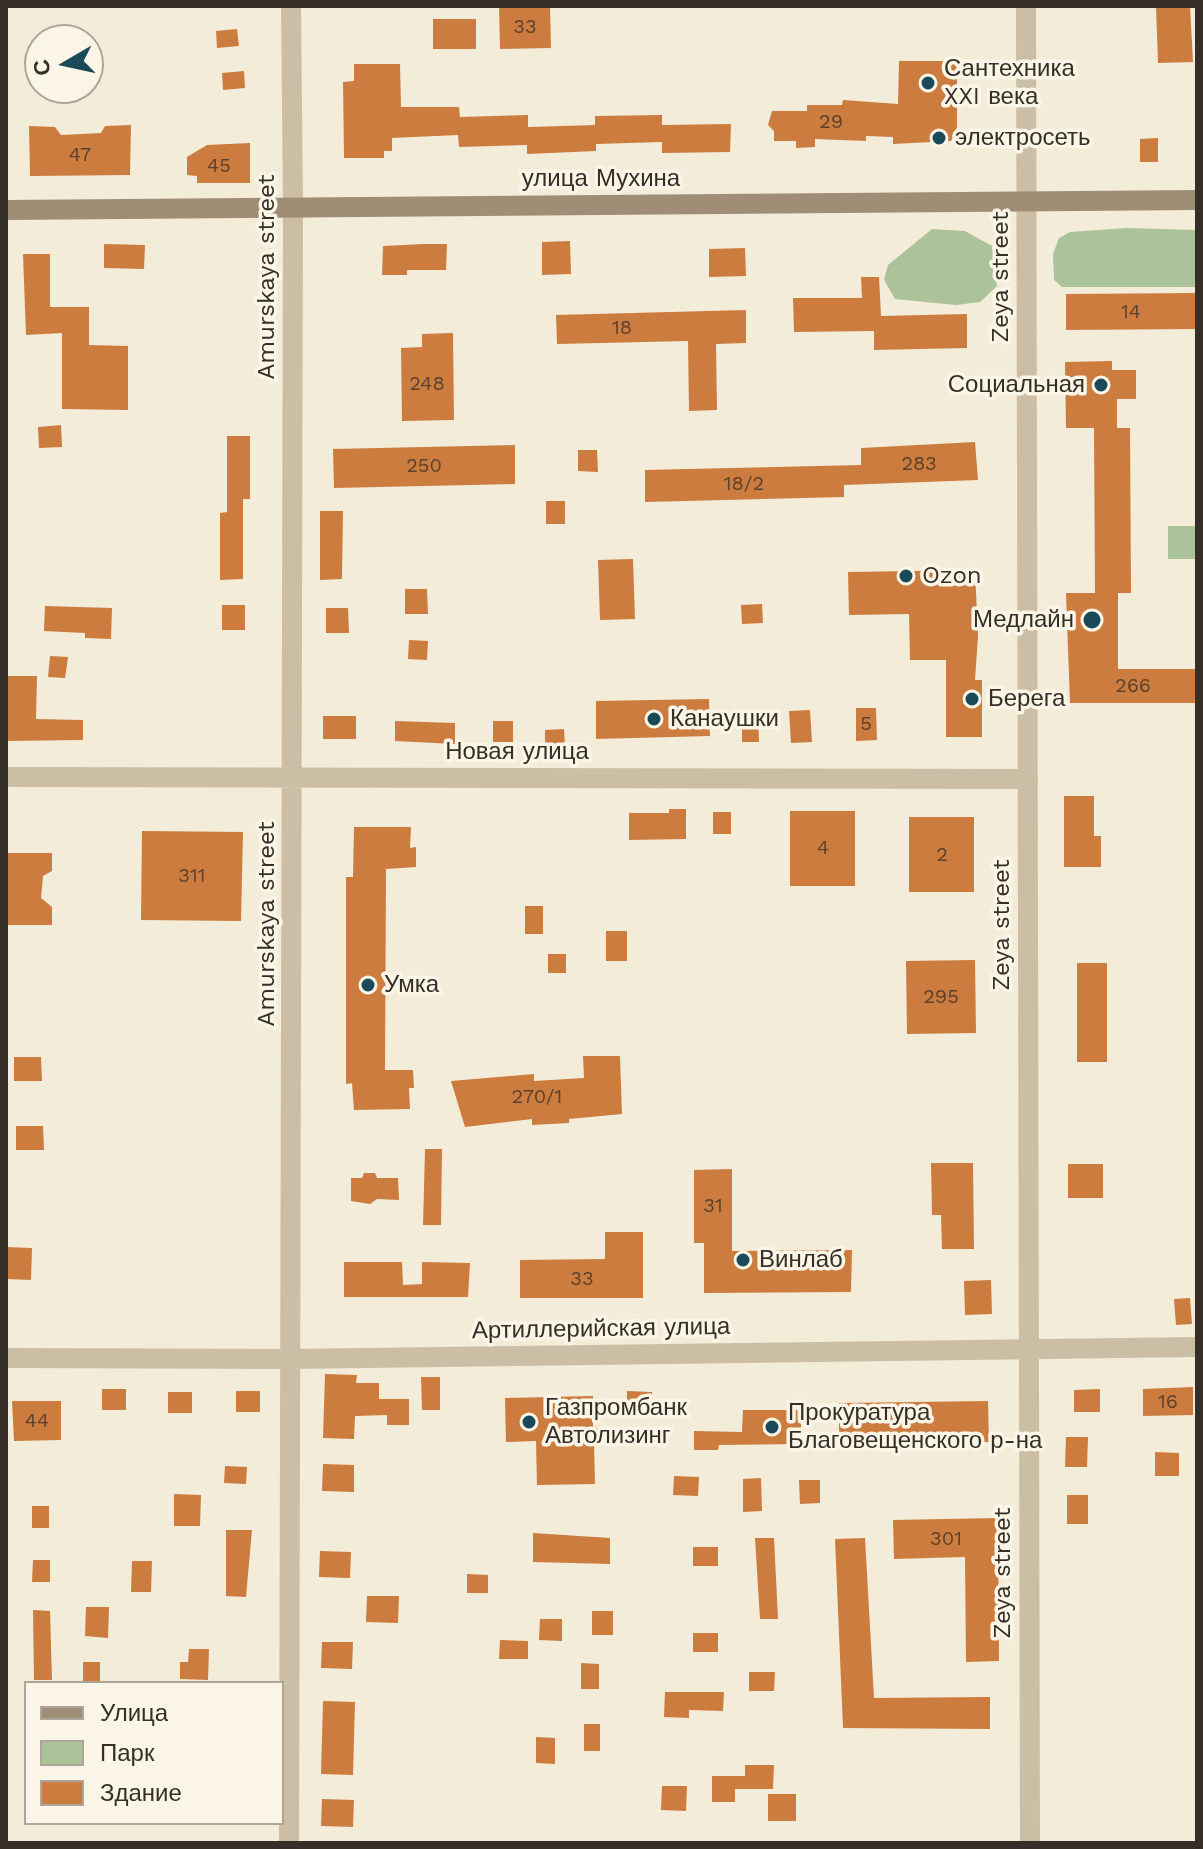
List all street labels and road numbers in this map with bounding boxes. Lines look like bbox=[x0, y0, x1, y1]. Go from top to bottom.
street label: улица Мухина bbox=[522, 165, 680, 193]
street label: Amurskaya street bbox=[253, 174, 281, 380]
street label: Zeya street bbox=[987, 211, 1015, 343]
street label: Новая улица bbox=[445, 738, 589, 766]
street label: Amurskaya street bbox=[253, 821, 281, 1027]
street label: Zeya street bbox=[988, 859, 1016, 991]
street label: Артиллерийская улица bbox=[472, 1312, 730, 1346]
street label: Zeya street bbox=[989, 1507, 1017, 1639]

